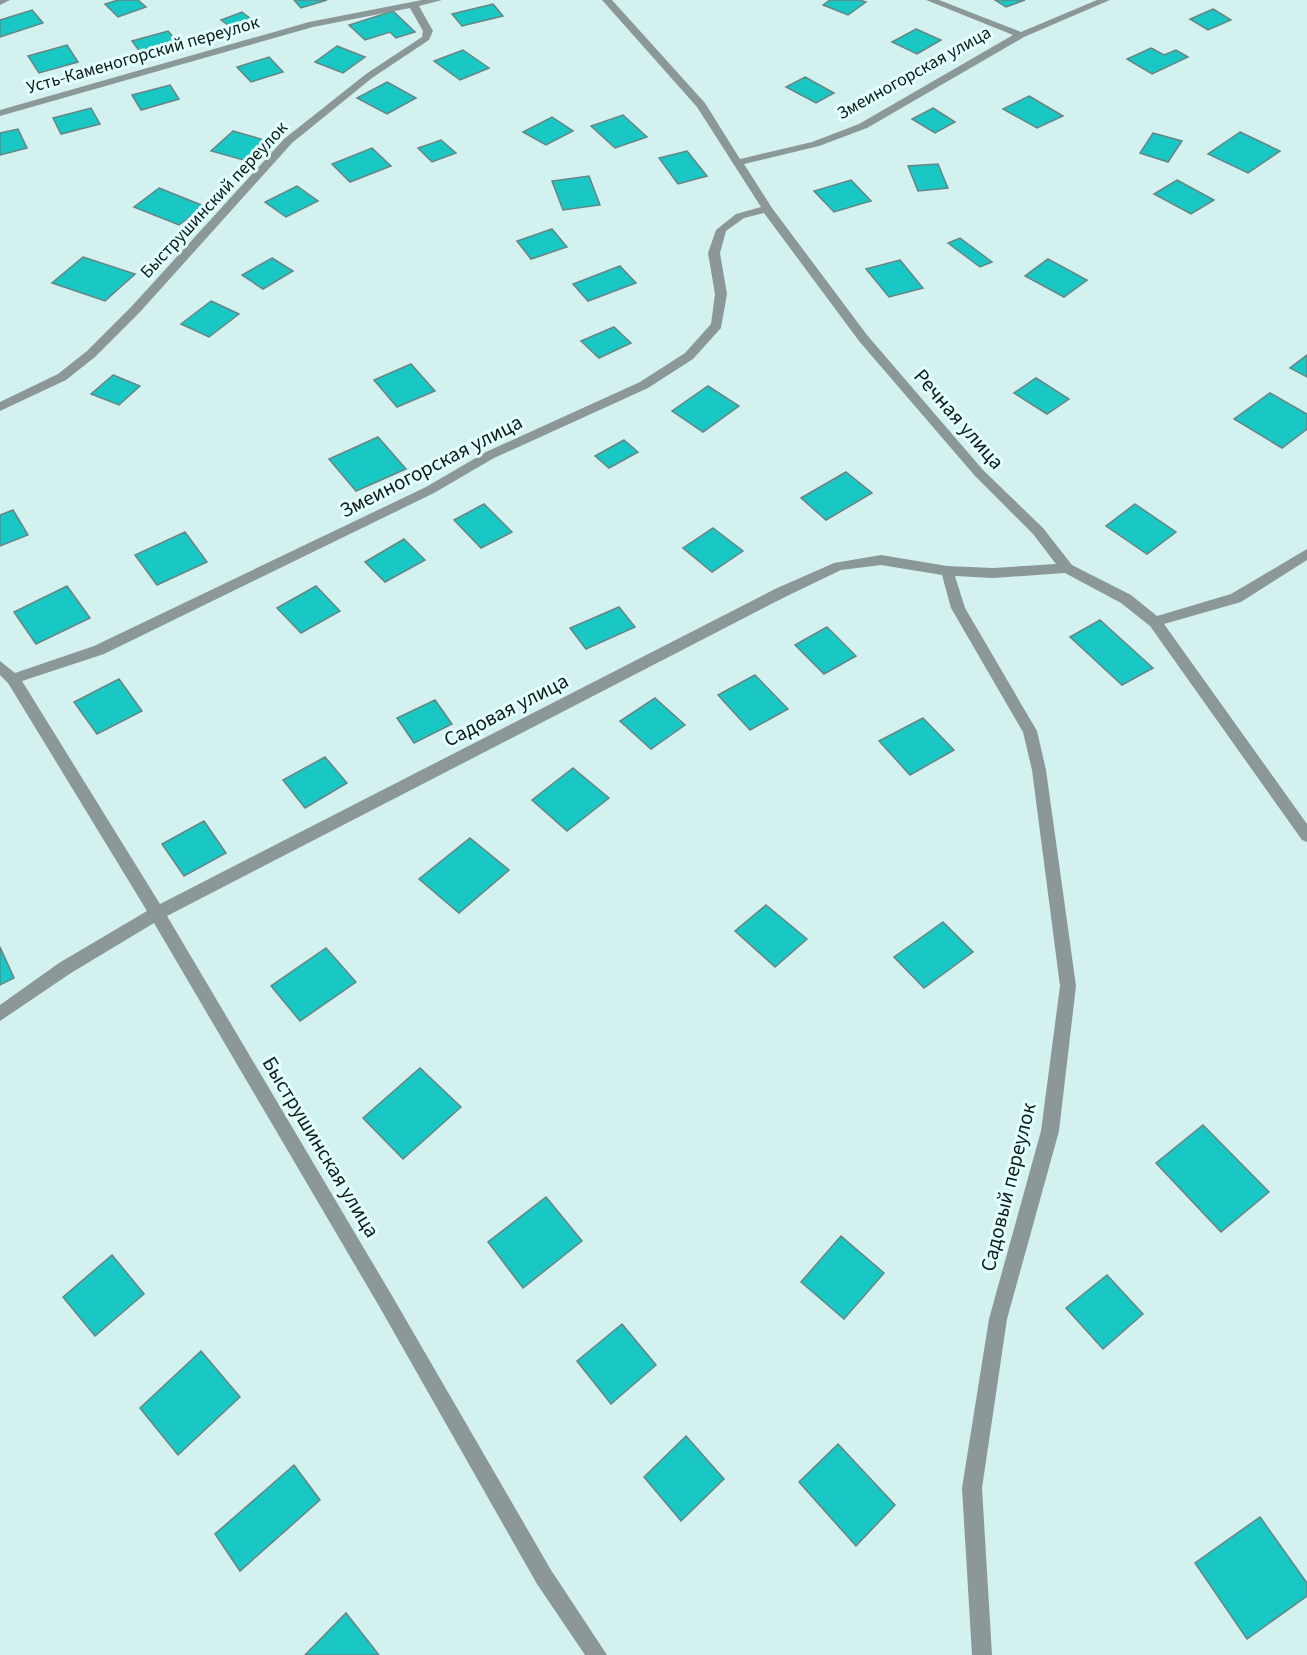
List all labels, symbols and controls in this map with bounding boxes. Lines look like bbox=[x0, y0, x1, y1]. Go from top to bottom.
street label: Усть-Каменогорский переулок bbox=[24, 10, 262, 100]
street label: Змеиногорская улица bbox=[832, 20, 996, 126]
street label: Быструшинский переулок bbox=[134, 116, 294, 284]
street label: Речная улица bbox=[907, 362, 1011, 476]
street label: Змеиногорская улица bbox=[334, 407, 528, 525]
street label: Садовая улица bbox=[438, 666, 574, 754]
street label: Быструшинская улица bbox=[255, 1051, 387, 1243]
street label: Садовый переулок bbox=[973, 1099, 1044, 1274]

